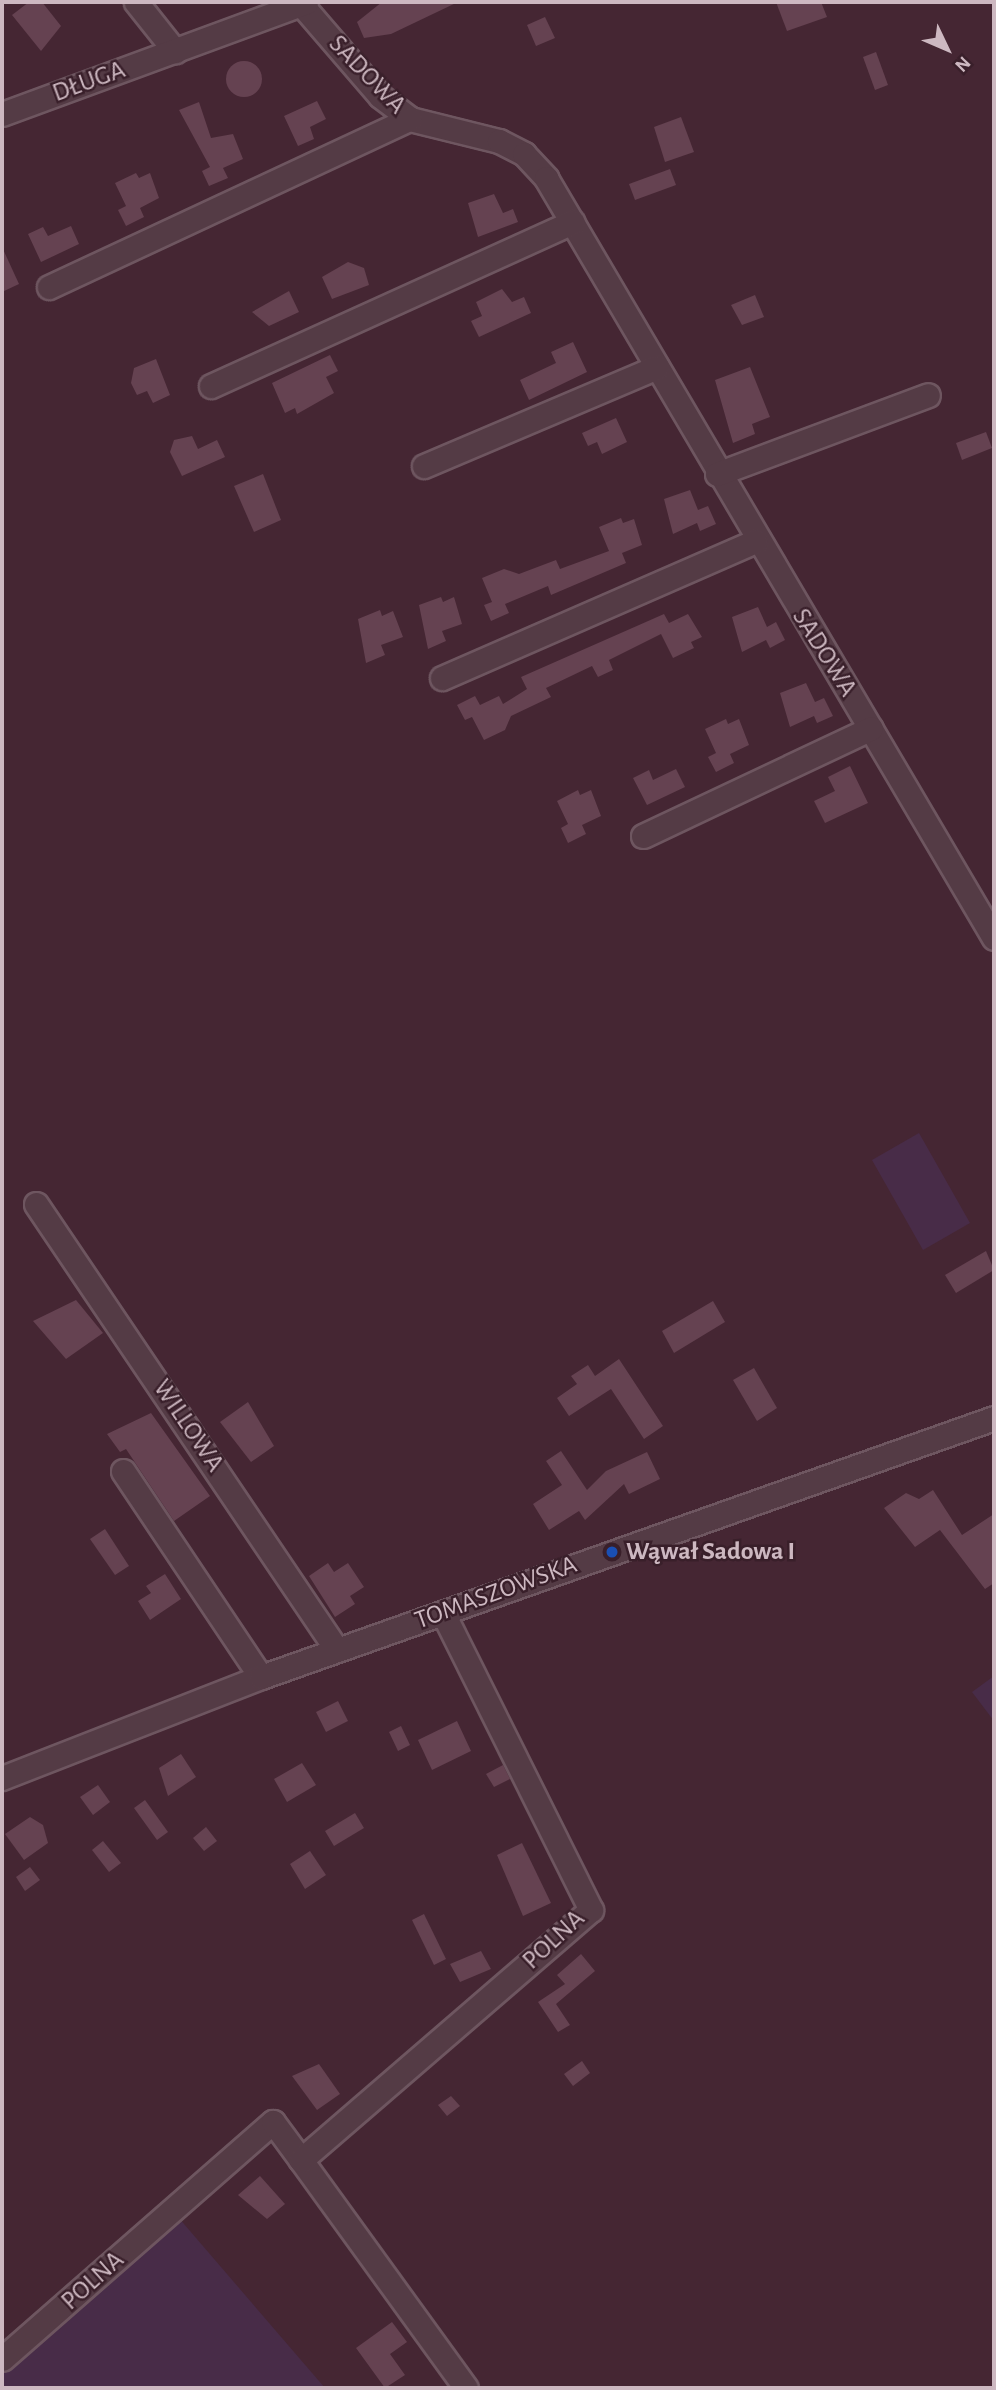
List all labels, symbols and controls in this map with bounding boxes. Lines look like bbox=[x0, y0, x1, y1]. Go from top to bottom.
north arrow bbox=[912, 14, 982, 84]
street label: SADOWA bbox=[322, 29, 412, 121]
text: N bbox=[951, 53, 974, 75]
street label: DŁUGA bbox=[48, 55, 130, 109]
street label: SADOWA bbox=[785, 603, 863, 703]
street label: WILLOWA bbox=[146, 1374, 230, 1478]
place label: Wąwał Sadowa I bbox=[626, 1536, 795, 1568]
marker: Wąwał Sadowa I bbox=[604, 1544, 620, 1560]
street label: TOMASZOWSKA bbox=[411, 1549, 581, 1637]
street label: POLNA bbox=[516, 1903, 592, 1977]
street label: POLNA bbox=[55, 2245, 131, 2317]

